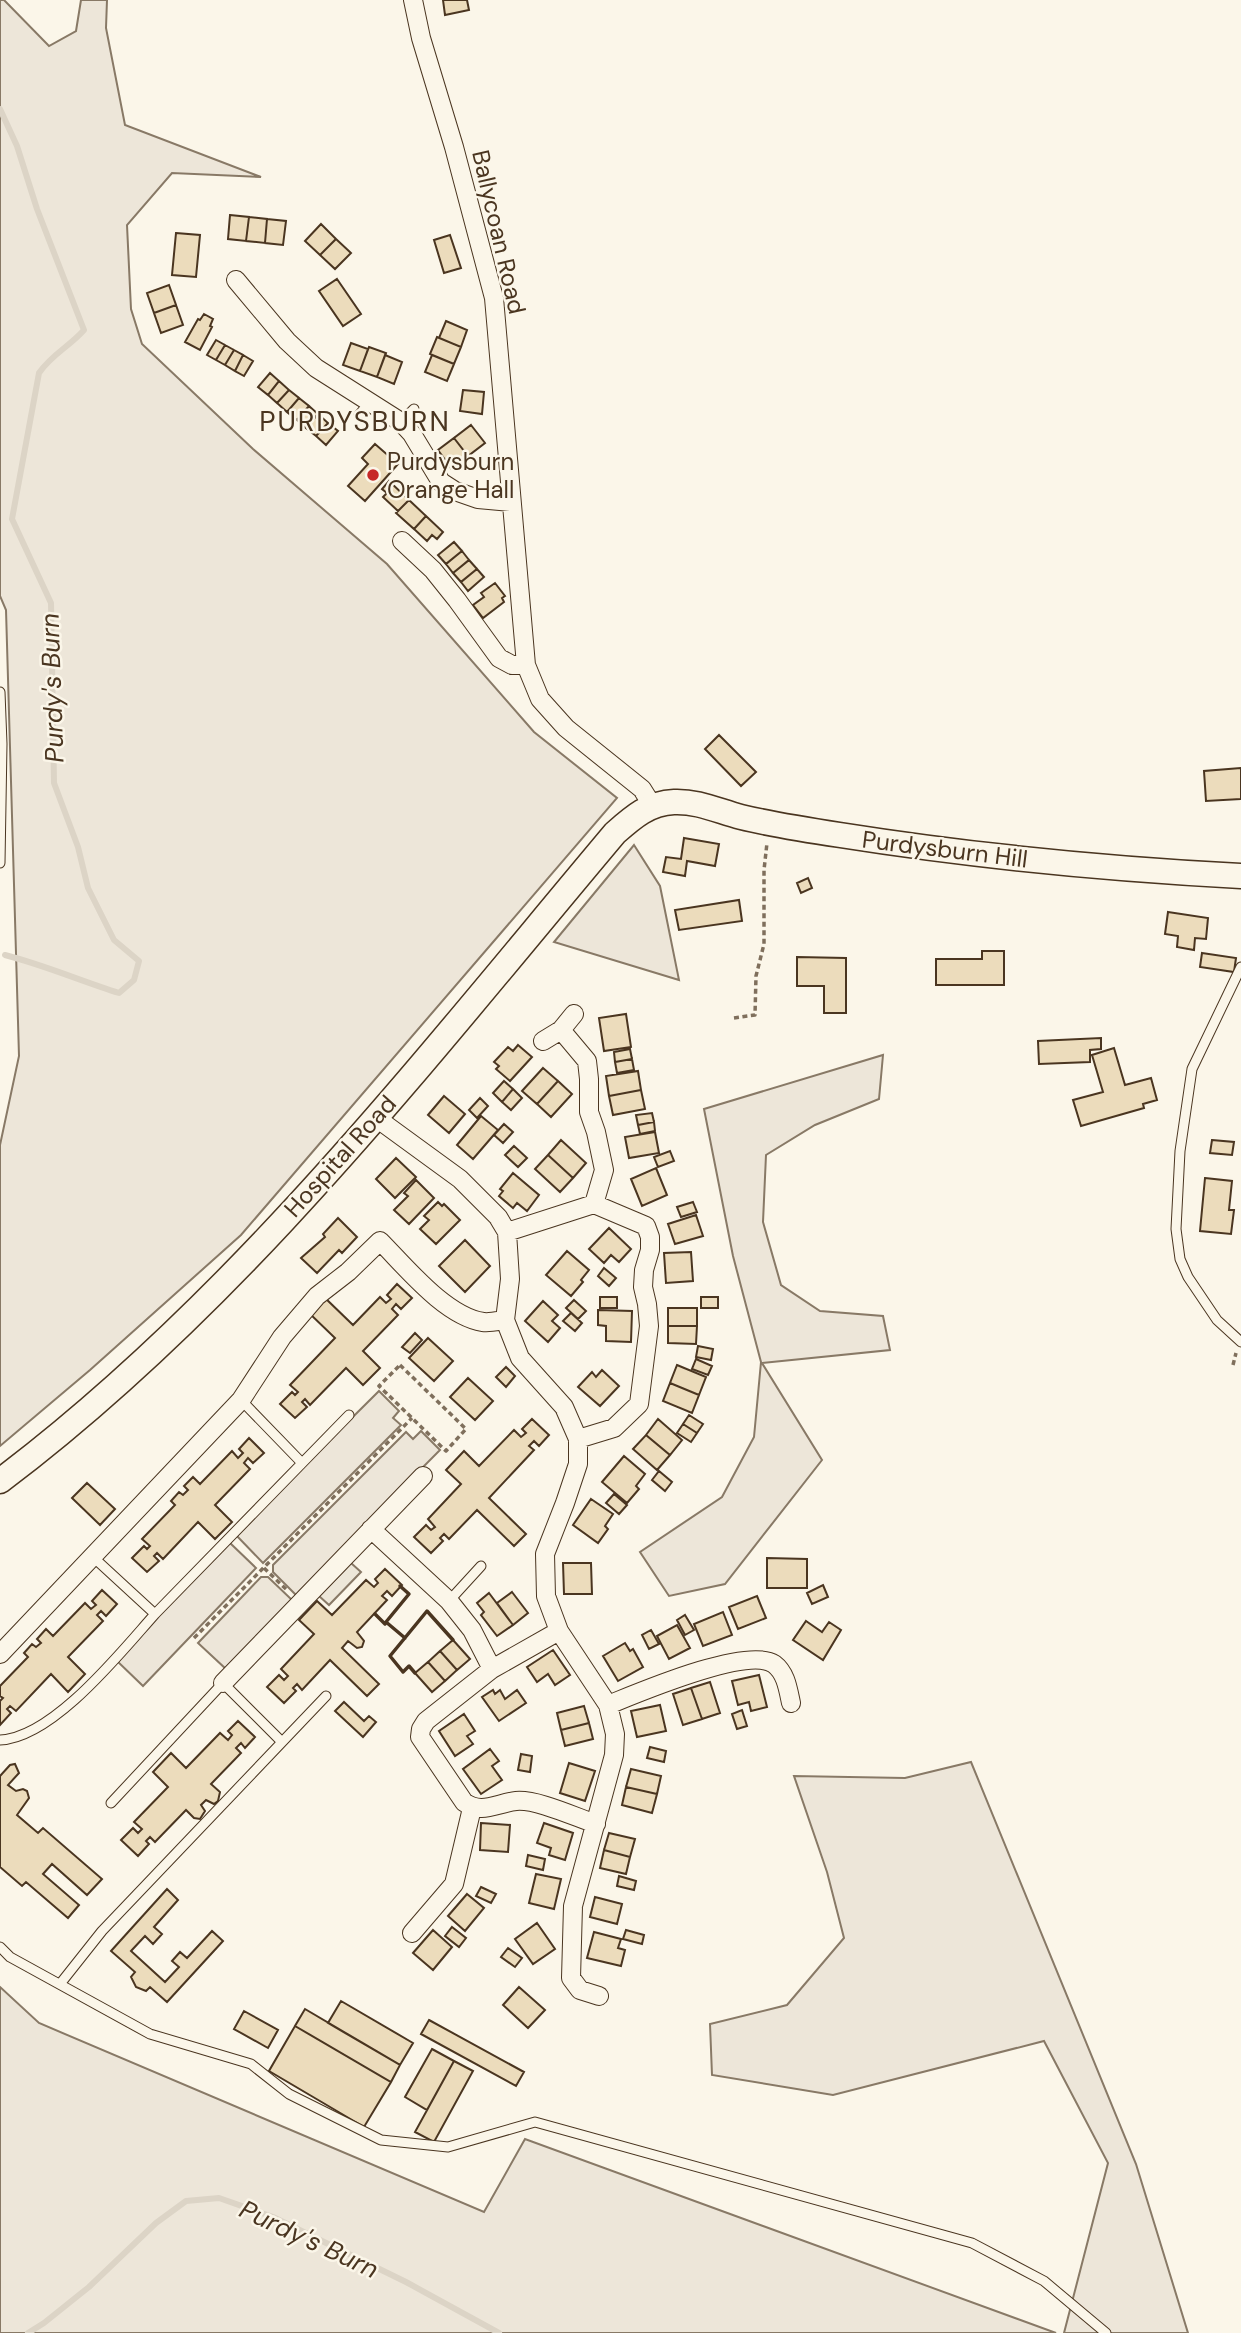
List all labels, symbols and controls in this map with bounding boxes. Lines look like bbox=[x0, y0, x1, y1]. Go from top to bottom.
street label: Ballycoan Road bbox=[465, 147, 533, 317]
district label: PURDYSBURN bbox=[259, 403, 451, 440]
place label: Purdysburn Orange Hall bbox=[387, 446, 514, 505]
marker: Purdysburn Orange Hall bbox=[365, 467, 381, 483]
water label: Purdy's Burn bbox=[32, 613, 72, 763]
street label: Purdysburn Hill bbox=[860, 823, 1030, 875]
street label: Hospital Road bbox=[277, 1089, 403, 1223]
water label: Purdy's Burn bbox=[234, 2192, 384, 2286]

